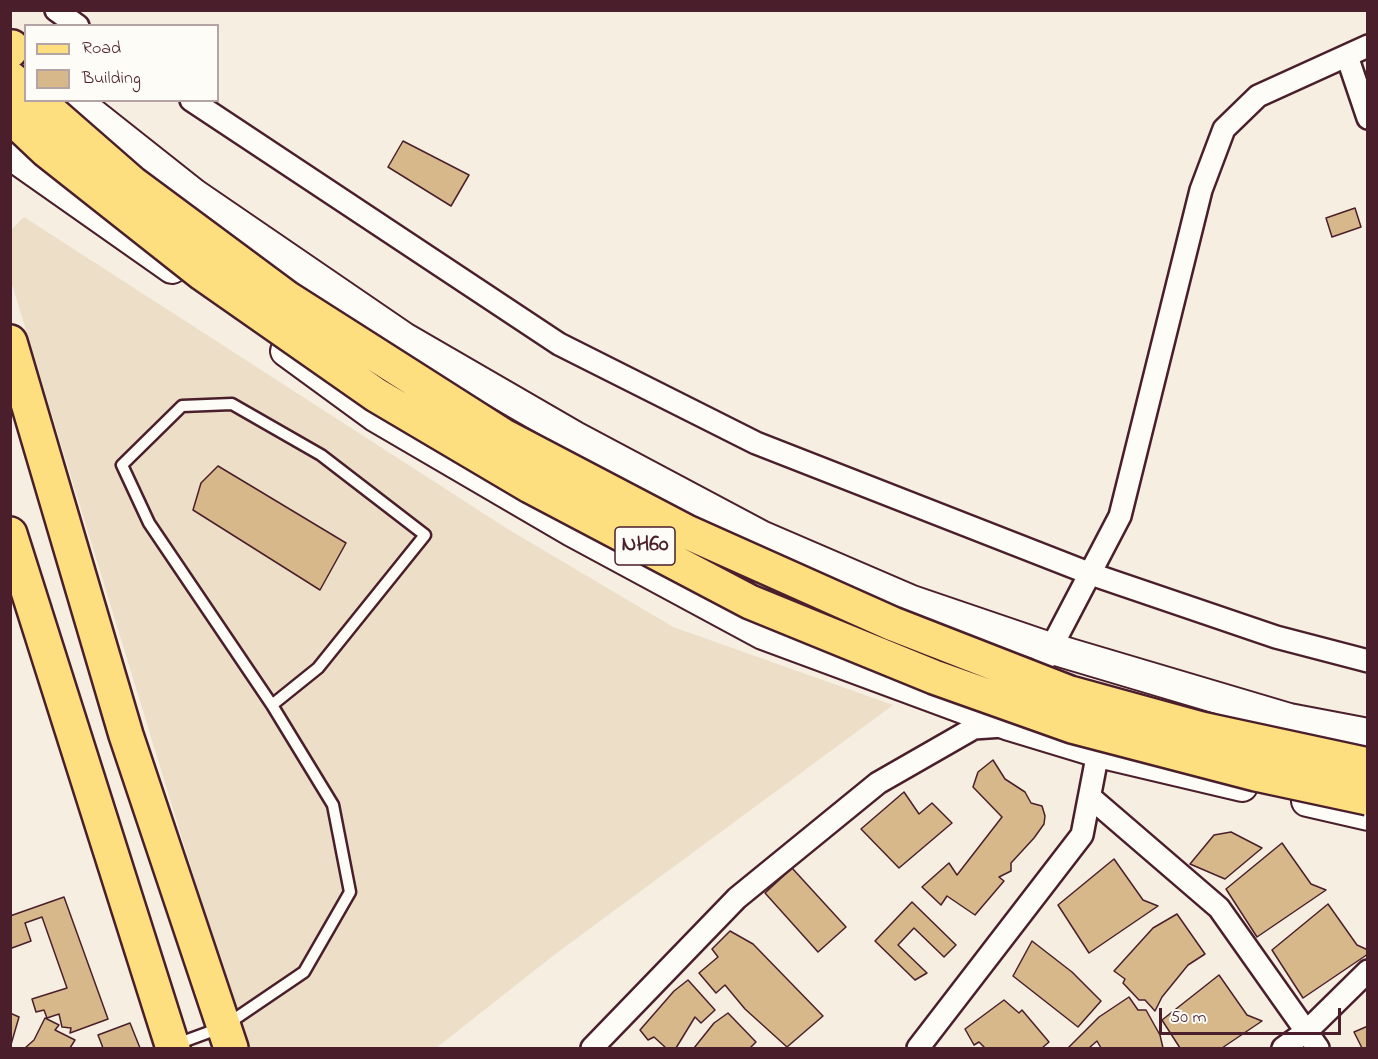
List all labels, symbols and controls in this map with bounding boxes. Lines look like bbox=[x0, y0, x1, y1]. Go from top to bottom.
legend bbox=[24, 24, 219, 102]
text: Road bbox=[82, 36, 121, 62]
text: Building bbox=[82, 66, 141, 92]
road number: NH60 bbox=[615, 527, 675, 565]
scale bar bbox=[1162, 996, 1344, 1034]
text: 50 m bbox=[1170, 1005, 1207, 1031]

